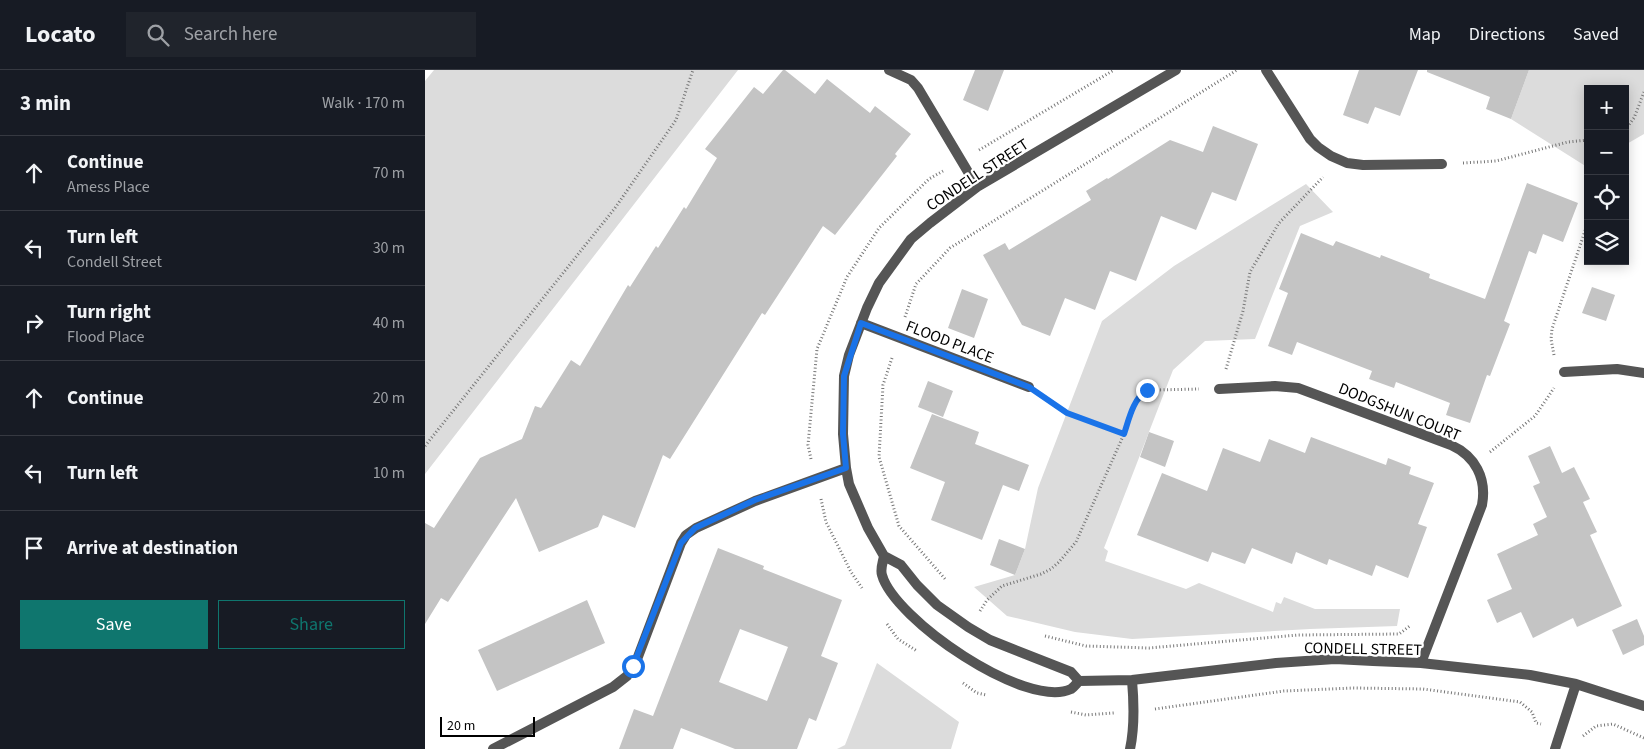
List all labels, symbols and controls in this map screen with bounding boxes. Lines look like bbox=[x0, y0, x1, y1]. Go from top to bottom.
search box bbox=[126, 12, 476, 57]
text: Locato bbox=[25, 17, 96, 52]
icon: search bbox=[144, 21, 172, 49]
text: Search here bbox=[184, 21, 277, 48]
text: Map bbox=[1409, 22, 1441, 47]
text: Directions bbox=[1469, 22, 1545, 47]
text: Saved bbox=[1573, 22, 1619, 47]
map controls bbox=[1584, 85, 1629, 265]
button: + bbox=[1584, 85, 1629, 130]
text: 3 min bbox=[20, 88, 71, 118]
text: Walk · 170 m bbox=[322, 92, 405, 114]
button: − bbox=[1584, 130, 1629, 175]
street label: CONDELL STREET bbox=[922, 133, 1033, 216]
text: Continue bbox=[67, 149, 144, 176]
icon: ahead bbox=[20, 159, 48, 187]
text: 70 m bbox=[373, 162, 405, 184]
button: locate bbox=[1584, 175, 1629, 220]
text: Amess Place bbox=[67, 176, 150, 198]
button: layers bbox=[1584, 220, 1629, 265]
text: Turn left bbox=[67, 224, 138, 251]
icon: left bbox=[20, 234, 48, 262]
text: 30 m bbox=[373, 237, 405, 259]
text: Condell Street bbox=[67, 251, 162, 273]
text: Turn right bbox=[67, 299, 151, 326]
icon: right bbox=[20, 309, 48, 337]
text: 40 m bbox=[373, 312, 405, 334]
street label: FLOOD PLACE bbox=[903, 315, 997, 369]
text: Flood Place bbox=[67, 326, 145, 348]
street label: DODGSHUN COURT bbox=[1335, 377, 1464, 447]
route end bbox=[1136, 379, 1159, 402]
icon: ahead bbox=[20, 384, 48, 412]
text: Continue bbox=[67, 385, 144, 412]
text: 20 m bbox=[373, 387, 405, 409]
icon: left bbox=[20, 459, 48, 487]
text: Turn left bbox=[67, 460, 138, 487]
text: 10 m bbox=[373, 462, 405, 484]
icon: arrive bbox=[20, 534, 48, 562]
text: Arrive at destination bbox=[67, 535, 238, 562]
button: Save bbox=[20, 600, 208, 649]
button: Share bbox=[218, 600, 405, 649]
street label: CONDELL STREET bbox=[1304, 637, 1423, 661]
route start bbox=[622, 655, 645, 678]
scale bar bbox=[440, 714, 535, 737]
text: 20 m bbox=[447, 716, 475, 736]

